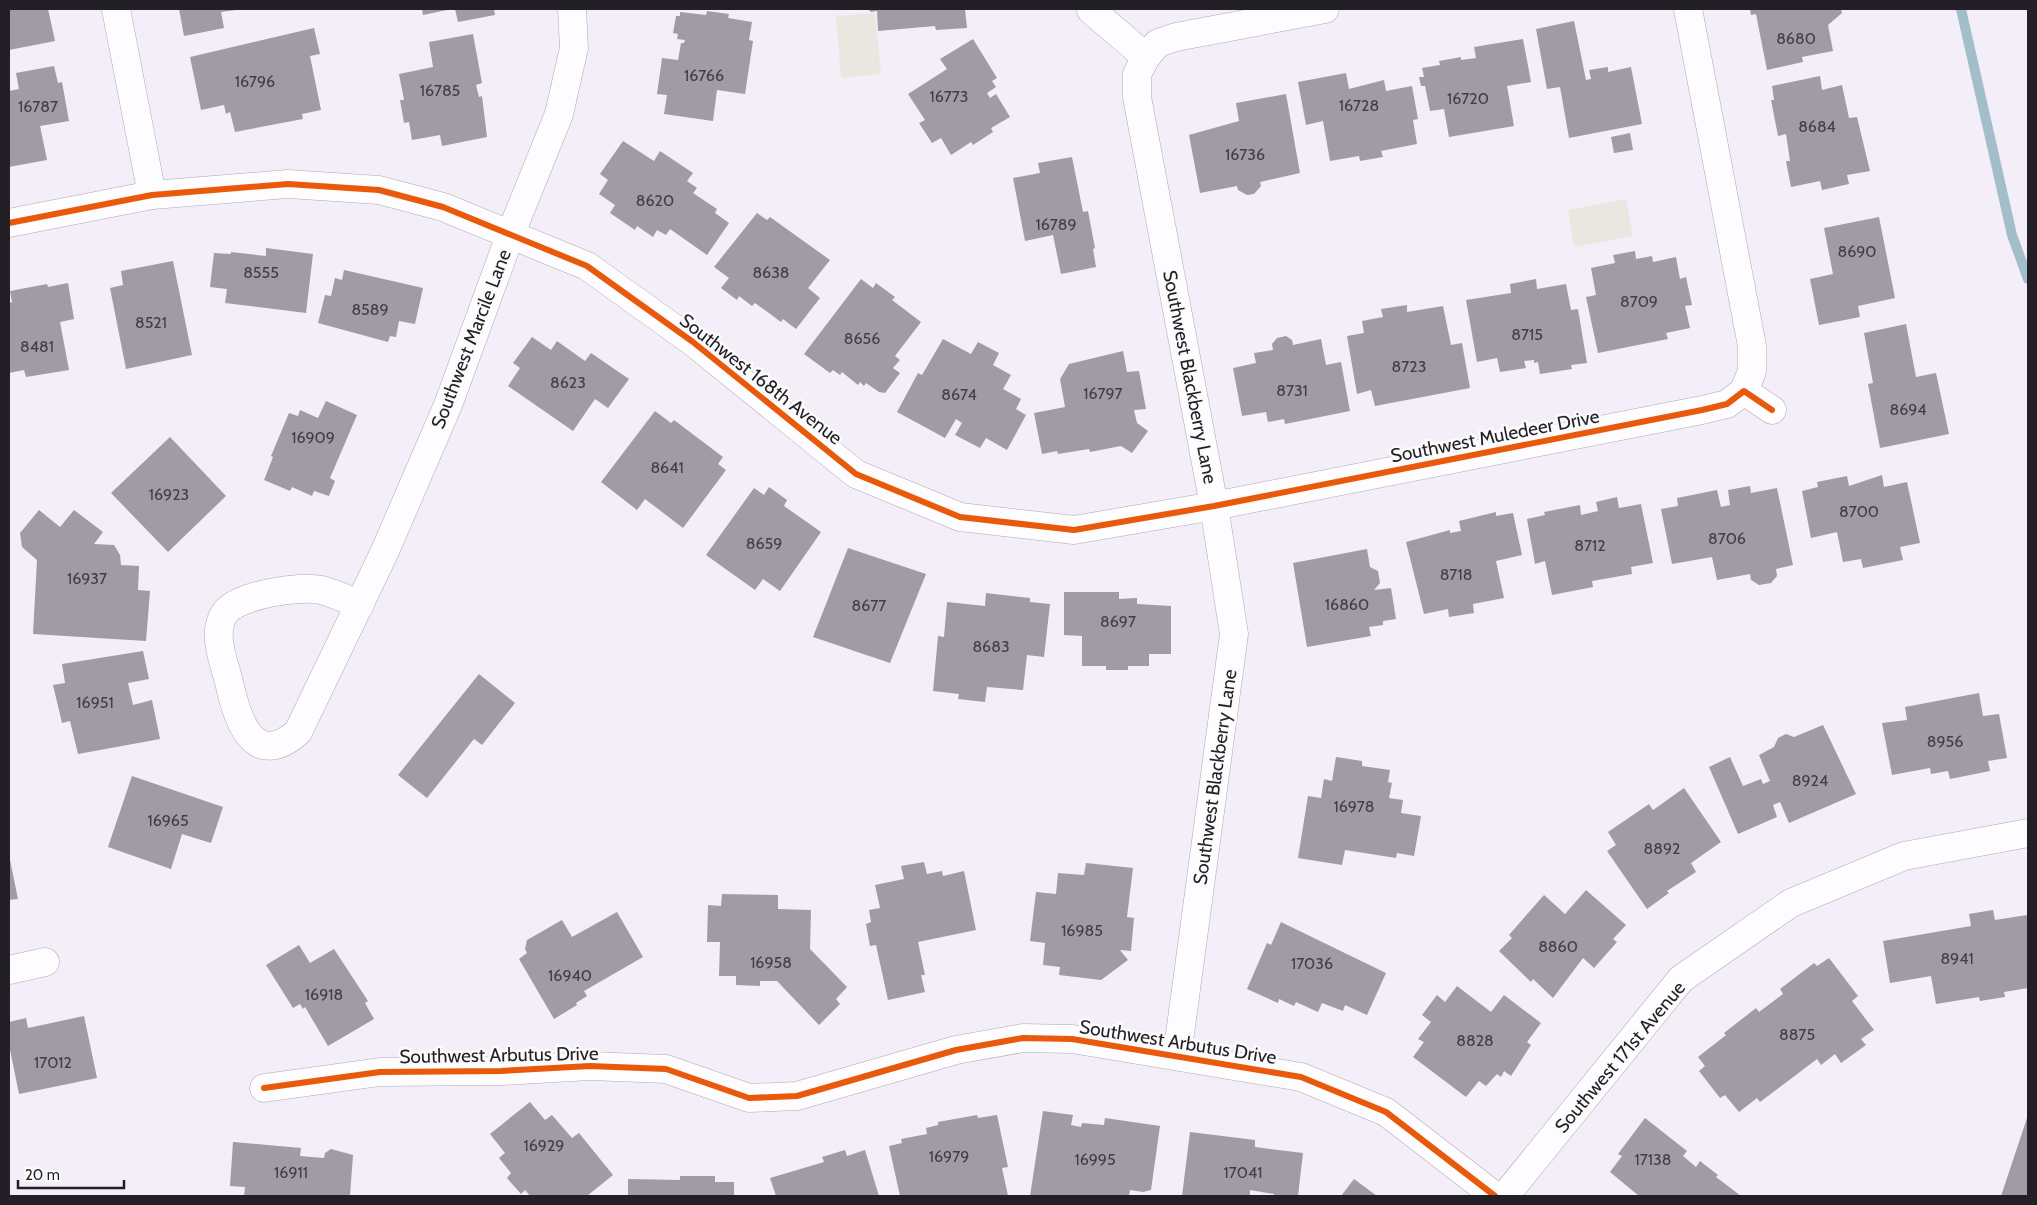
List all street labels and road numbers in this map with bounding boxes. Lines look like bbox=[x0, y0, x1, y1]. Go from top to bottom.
street label: Southwest Marcile Lane bbox=[426, 246, 516, 432]
street label: Southwest Blackberry Lane bbox=[1158, 268, 1222, 486]
street label: Southwest 168th Avenue bbox=[675, 308, 847, 450]
street label: Southwest Muledeer Drive bbox=[1389, 404, 1602, 468]
street label: Southwest Blackberry Lane bbox=[1189, 668, 1242, 886]
street label: Southwest 171st Avenue bbox=[1550, 976, 1690, 1137]
street label: Southwest Arbutus Drive bbox=[1078, 1015, 1278, 1069]
street label: Southwest Arbutus Drive bbox=[399, 1042, 599, 1068]

